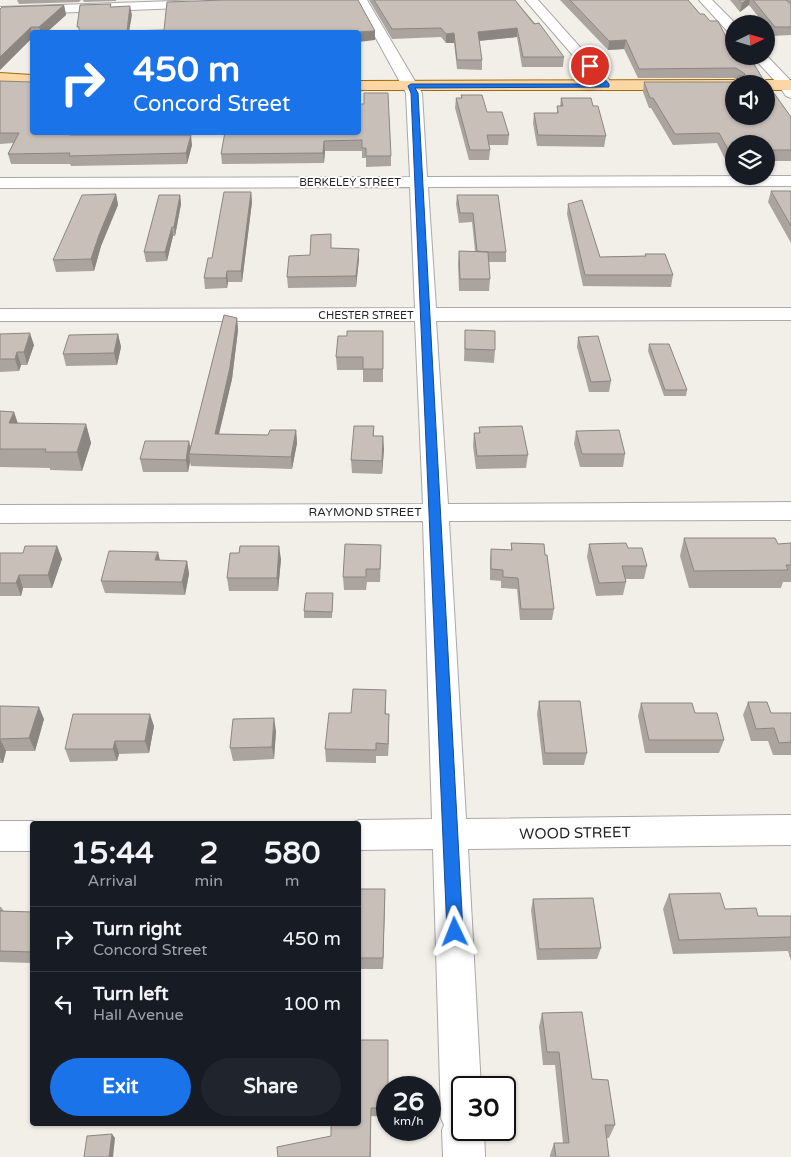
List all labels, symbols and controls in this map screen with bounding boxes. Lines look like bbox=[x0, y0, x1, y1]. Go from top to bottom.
north arrow bbox=[725, 15, 775, 65]
map controls bbox=[725, 15, 775, 185]
pin bbox=[569, 45, 611, 87]
text: 450 m bbox=[133, 49, 240, 91]
icon: right bbox=[50, 50, 115, 115]
icon: arrive bbox=[576, 52, 604, 80]
button: sound bbox=[725, 75, 775, 125]
text: Concord Street bbox=[133, 91, 290, 117]
button: layers bbox=[725, 135, 775, 185]
street label: BERKELEY STREET bbox=[299, 176, 401, 189]
street label: CHESTER STREET bbox=[318, 309, 414, 322]
street label: RAYMOND STREET bbox=[309, 505, 422, 519]
street label: WOOD STREET bbox=[519, 823, 631, 843]
text: 15:44 bbox=[71, 835, 154, 872]
text: 2 bbox=[199, 835, 218, 872]
text: 580 bbox=[264, 835, 320, 872]
text: Arrival bbox=[88, 871, 137, 891]
text: min bbox=[195, 871, 223, 891]
text: m bbox=[285, 871, 299, 891]
position arrow bbox=[428, 905, 480, 957]
text: Turn right bbox=[93, 918, 181, 940]
icon: right bbox=[50, 925, 78, 953]
text: 450 m bbox=[283, 928, 341, 950]
text: Concord Street bbox=[93, 940, 207, 960]
text: Turn left bbox=[93, 983, 169, 1005]
icon: left bbox=[50, 990, 78, 1018]
text: 100 m bbox=[283, 993, 341, 1015]
text: Hall Avenue bbox=[93, 1005, 183, 1025]
button: Exit bbox=[50, 1058, 191, 1116]
button: Share bbox=[201, 1058, 341, 1116]
speed limit sign: 30 bbox=[451, 1076, 516, 1141]
text: 26 bbox=[393, 1087, 424, 1117]
text: km/h bbox=[393, 1114, 424, 1128]

